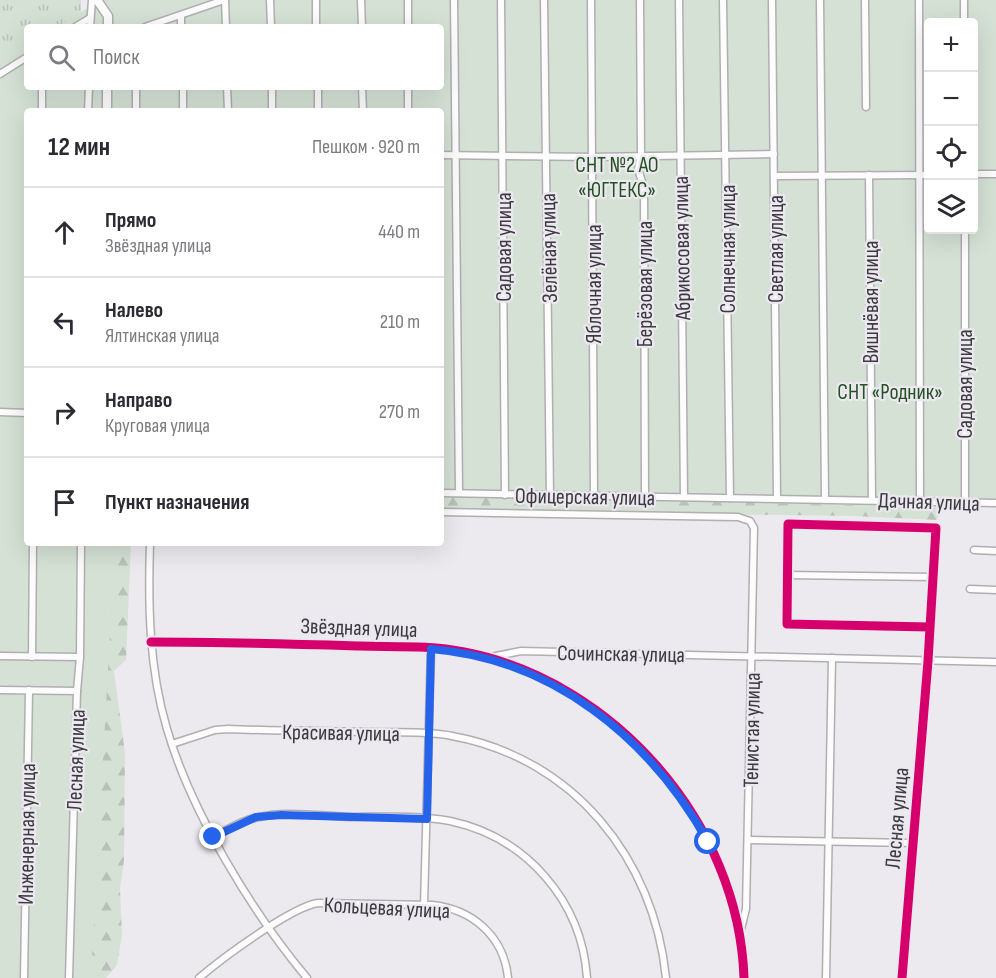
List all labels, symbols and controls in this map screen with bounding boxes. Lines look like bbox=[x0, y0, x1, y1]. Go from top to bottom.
map controls bbox=[924, 18, 978, 234]
button: + bbox=[924, 18, 978, 72]
search box bbox=[24, 24, 444, 90]
icon: search bbox=[45, 41, 78, 74]
text: Поиск bbox=[93, 44, 139, 71]
button: − bbox=[924, 72, 978, 126]
button: locate bbox=[924, 126, 978, 180]
text: 12 мин bbox=[48, 132, 110, 163]
text: Пешком · 920 m bbox=[312, 135, 420, 159]
park label: СНТ №2 АО «ЮГТЕКС» bbox=[575, 152, 659, 204]
street label: Абрикосовая улица bbox=[668, 176, 697, 321]
button: layers bbox=[924, 180, 978, 234]
street label: Солнечная улица bbox=[715, 185, 742, 313]
street label: Садовая улица bbox=[491, 192, 518, 302]
street label: Зелёная улица bbox=[535, 193, 564, 303]
street label: Светлая улица bbox=[763, 195, 790, 303]
text: Прямо bbox=[105, 207, 156, 234]
icon: ahead bbox=[48, 216, 81, 249]
text: 440 m bbox=[378, 220, 420, 244]
street label: Берёзовая улица bbox=[632, 221, 659, 347]
street label: Яблочная улица bbox=[581, 224, 608, 344]
text: Звёздная улица bbox=[105, 234, 212, 258]
street label: Вишнёвая улица bbox=[858, 241, 885, 363]
text: Налево bbox=[105, 297, 163, 324]
icon: left bbox=[48, 306, 81, 339]
text: 210 m bbox=[380, 310, 420, 334]
text: Ялтинская улица bbox=[105, 324, 220, 348]
street label: Садовая улица bbox=[952, 329, 979, 439]
park label: СНТ «Родник» bbox=[837, 379, 943, 406]
text: Направо bbox=[105, 387, 172, 414]
icon: right bbox=[48, 396, 81, 429]
text: 270 m bbox=[379, 400, 420, 424]
text: Круговая улица bbox=[105, 414, 210, 438]
street label: Офицерская улица bbox=[515, 483, 655, 512]
icon: arrive bbox=[48, 486, 81, 519]
street label: Дачная улица bbox=[878, 487, 980, 518]
text: Пункт назначения bbox=[105, 489, 249, 516]
street label: Звёздная улица bbox=[300, 613, 418, 644]
street label: Сочинская улица bbox=[557, 640, 685, 669]
street label: Тенистая улица bbox=[738, 672, 767, 788]
street label: Лесная улица bbox=[61, 709, 92, 811]
street label: Красивая улица bbox=[282, 719, 400, 748]
street label: Инженерная улица bbox=[13, 763, 42, 905]
street label: Лесная улица bbox=[880, 766, 915, 870]
route end bbox=[199, 823, 225, 849]
route start bbox=[694, 828, 720, 854]
street label: Кольцевая улица bbox=[323, 892, 451, 925]

